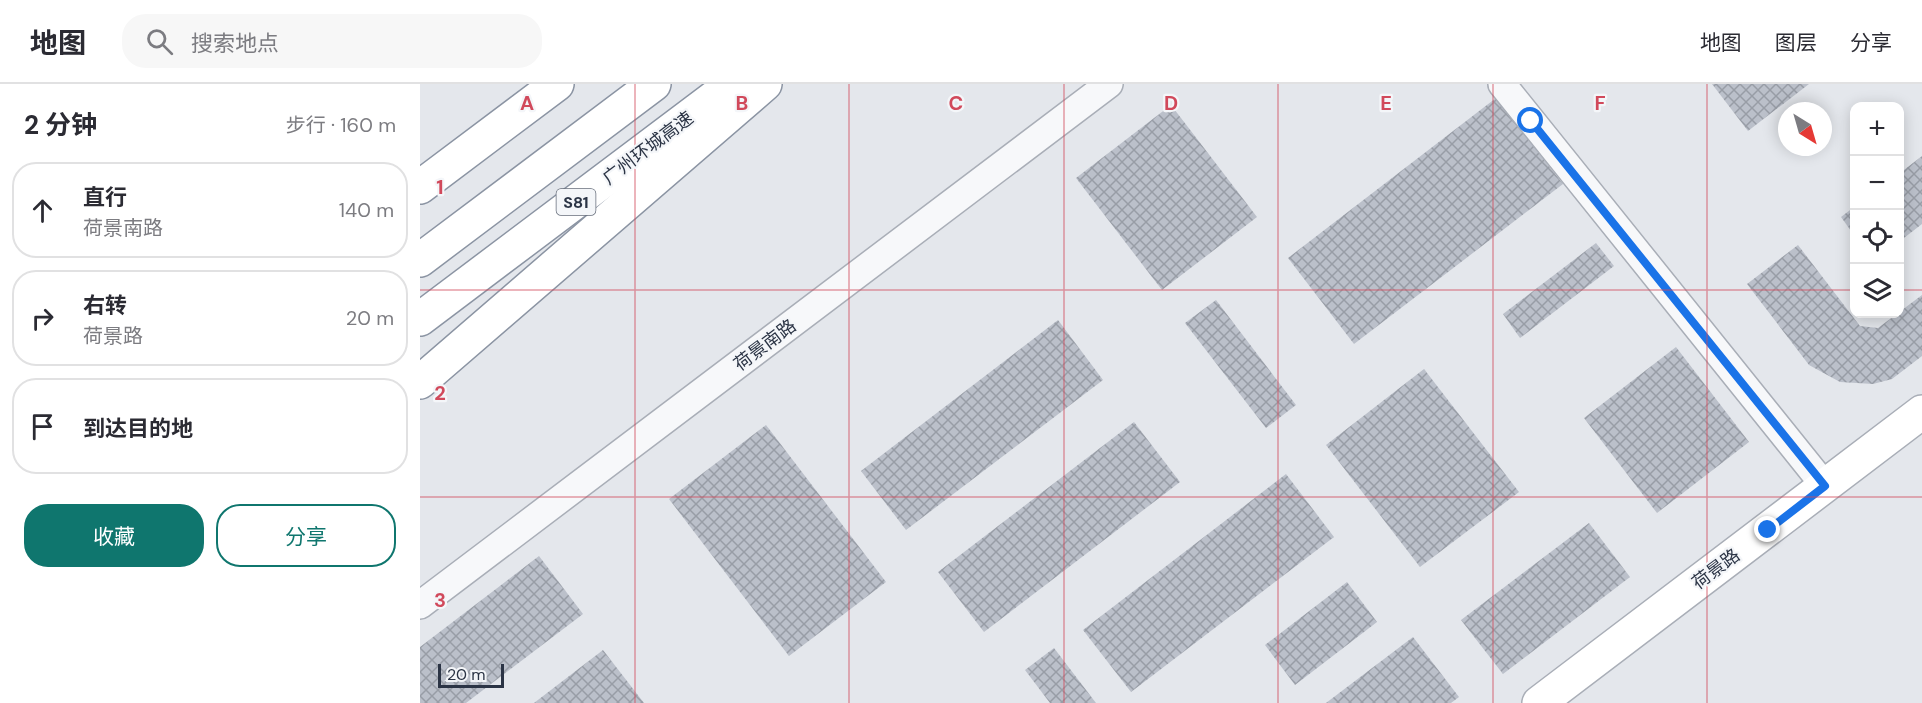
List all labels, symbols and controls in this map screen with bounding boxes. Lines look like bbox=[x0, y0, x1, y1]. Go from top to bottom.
search box bbox=[122, 14, 542, 68]
text: 地图 bbox=[30, 25, 86, 62]
icon: search bbox=[143, 25, 176, 58]
text: 搜索地点 bbox=[191, 29, 279, 58]
text: 地图 bbox=[1700, 29, 1742, 57]
text: 图层 bbox=[1775, 29, 1817, 57]
text: 分享 bbox=[1850, 29, 1892, 57]
text: A bbox=[520, 90, 534, 116]
text: B bbox=[736, 90, 748, 116]
text: C bbox=[949, 90, 963, 116]
text: D bbox=[1164, 90, 1178, 116]
text: E bbox=[1380, 90, 1392, 116]
text: F bbox=[1594, 90, 1606, 116]
north arrow bbox=[1778, 102, 1832, 156]
map controls bbox=[1850, 102, 1904, 318]
button: + bbox=[1850, 102, 1904, 156]
street label: 广州环城高速 bbox=[598, 106, 698, 190]
route start bbox=[1517, 107, 1543, 133]
text: 2 分钟 bbox=[24, 108, 97, 142]
text: 步行 · 160 m bbox=[286, 112, 396, 138]
button: − bbox=[1850, 156, 1904, 210]
text: 1 bbox=[436, 174, 444, 200]
text: 直行 bbox=[83, 183, 127, 212]
road number: S81 bbox=[556, 189, 596, 215]
icon: ahead bbox=[26, 194, 59, 227]
text: 140 m bbox=[339, 197, 394, 223]
button: locate bbox=[1850, 210, 1904, 264]
text: 荷景南路 bbox=[83, 215, 163, 241]
button: layers bbox=[1850, 264, 1904, 318]
text: 右转 bbox=[83, 291, 127, 320]
icon: right bbox=[26, 302, 59, 335]
text: 20 m bbox=[346, 305, 394, 331]
street label: 荷景南路 bbox=[729, 314, 801, 376]
text: 荷景路 bbox=[83, 323, 143, 349]
text: 2 bbox=[434, 380, 446, 406]
icon: arrive bbox=[26, 410, 59, 443]
text: 到达目的地 bbox=[83, 414, 193, 443]
button: 收藏 bbox=[24, 504, 204, 567]
button: 分享 bbox=[216, 504, 396, 567]
route end bbox=[1754, 516, 1780, 542]
street label: 荷景路 bbox=[1687, 543, 1745, 595]
text: 3 bbox=[434, 587, 446, 613]
scale bar bbox=[438, 661, 504, 688]
text: 20 m bbox=[447, 664, 486, 685]

